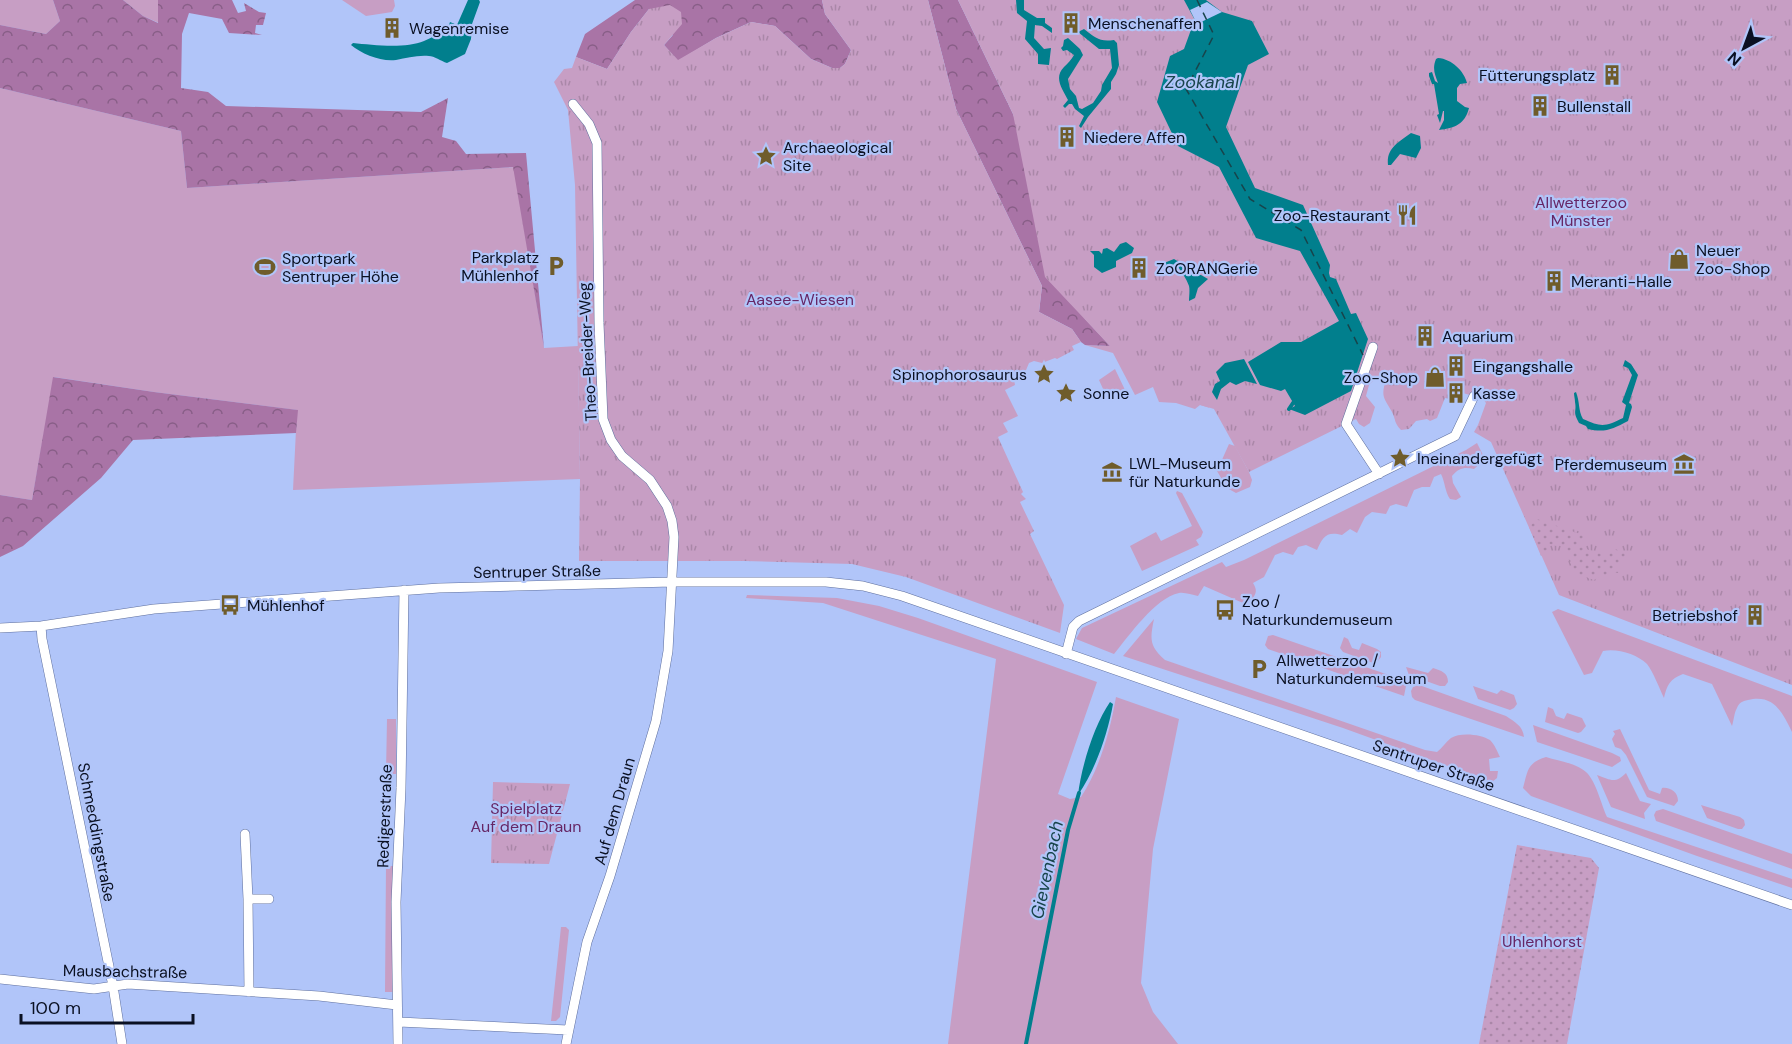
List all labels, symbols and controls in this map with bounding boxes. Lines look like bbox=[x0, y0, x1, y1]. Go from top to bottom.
building icon: Menschenaffen bbox=[1059, 11, 1083, 35]
place label: Menschenaffen bbox=[1088, 13, 1202, 34]
building icon: Wagenremise bbox=[380, 16, 404, 40]
place label: Wagenremise bbox=[409, 18, 509, 39]
north arrow bbox=[1714, 18, 1774, 78]
text: N bbox=[1723, 47, 1746, 71]
building icon: Fütterungsplatz bbox=[1600, 63, 1624, 87]
place label: Fütterungsplatz bbox=[1479, 65, 1595, 86]
water label: Zookanal bbox=[1165, 70, 1240, 94]
building icon: Bullenstall bbox=[1528, 94, 1552, 118]
place label: Bullenstall bbox=[1557, 96, 1631, 117]
building icon: Niedere Affen bbox=[1055, 125, 1079, 149]
place label: Niedere Affen bbox=[1084, 127, 1185, 148]
place label: Archaeological Site bbox=[783, 137, 892, 176]
place icon: Archaeological Site bbox=[754, 144, 778, 168]
park label: Allwetterzoo Münster bbox=[1535, 192, 1627, 231]
restaurant icon: Zoo-Restaurant bbox=[1395, 203, 1419, 227]
place label: Zoo-Restaurant bbox=[1274, 205, 1390, 226]
place label: Neuer Zoo-Shop bbox=[1696, 240, 1770, 279]
place label: Parkplatz Mühlenhof bbox=[461, 247, 539, 286]
shop icon: Neuer Zoo-Shop bbox=[1667, 247, 1691, 271]
place label: Sportpark Sentruper Höhe bbox=[282, 248, 399, 287]
parking icon: Parkplatz Mühlenhof bbox=[544, 254, 568, 278]
sports icon: Sportpark Sentruper Höhe bbox=[253, 255, 277, 279]
building icon: ZoORANGerie bbox=[1127, 256, 1151, 280]
place label: ZoORANGerie bbox=[1156, 258, 1258, 279]
building icon: Meranti-Halle bbox=[1542, 269, 1566, 293]
place label: Meranti-Halle bbox=[1571, 271, 1672, 292]
street label: Theo-Breider-Weg bbox=[573, 282, 602, 422]
park label: Aasee-Wiesen bbox=[746, 289, 854, 310]
building icon: Aquarium bbox=[1413, 324, 1437, 348]
place label: Aquarium bbox=[1442, 326, 1513, 347]
building icon: Eingangshalle bbox=[1444, 354, 1468, 378]
place label: Eingangshalle bbox=[1473, 356, 1573, 377]
place icon: Spinophorosaurus bbox=[1032, 362, 1056, 386]
place label: Spinophorosaurus bbox=[892, 364, 1027, 385]
shop icon: Zoo-Shop bbox=[1423, 365, 1447, 389]
place label: Zoo-Shop bbox=[1344, 367, 1418, 388]
place icon: Sonne bbox=[1054, 381, 1078, 405]
building icon: Kasse bbox=[1444, 381, 1468, 405]
place label: Sonne bbox=[1083, 383, 1129, 404]
place label: Kasse bbox=[1473, 383, 1516, 404]
place icon: Ineinandergefügt bbox=[1388, 446, 1412, 470]
place label: Ineinandergefügt bbox=[1417, 448, 1542, 469]
museum icon: Pferdemuseum bbox=[1672, 452, 1696, 476]
place label: LWL-Museum für Naturkunde bbox=[1129, 453, 1240, 492]
place label: Pferdemuseum bbox=[1555, 454, 1667, 475]
museum icon: LWL-Museum für Naturkunde bbox=[1100, 460, 1124, 484]
street label: Sentruper Straße bbox=[473, 560, 601, 583]
place label: Zoo / Naturkundemuseum bbox=[1242, 591, 1392, 630]
bus stop icon: Mühlenhof bbox=[218, 593, 242, 617]
place label: Mühlenhof bbox=[247, 595, 325, 616]
bus stop icon: Zoo / Naturkundemuseum bbox=[1213, 598, 1237, 622]
building icon: Betriebshof bbox=[1743, 603, 1767, 627]
place label: Betriebshof bbox=[1652, 605, 1738, 626]
place label: Allwetterzoo / Naturkundemuseum bbox=[1276, 650, 1426, 689]
parking icon: Allwetterzoo / Naturkundemuseum bbox=[1247, 657, 1271, 681]
street label: Sentruper Straße bbox=[1370, 735, 1498, 796]
street label: Auf dem Draun bbox=[589, 755, 640, 867]
street label: Schmeddingstraße bbox=[73, 761, 120, 903]
street label: Redigerstraße bbox=[372, 764, 397, 868]
park label: Spielplatz Auf dem Draun bbox=[471, 798, 581, 837]
water label: Gievenbach bbox=[1025, 819, 1069, 921]
park label: Uhlenhorst bbox=[1502, 931, 1582, 952]
street label: Mausbachstraße bbox=[63, 960, 187, 983]
scale bar bbox=[21, 987, 194, 1025]
text: 100 m bbox=[30, 996, 81, 1020]

